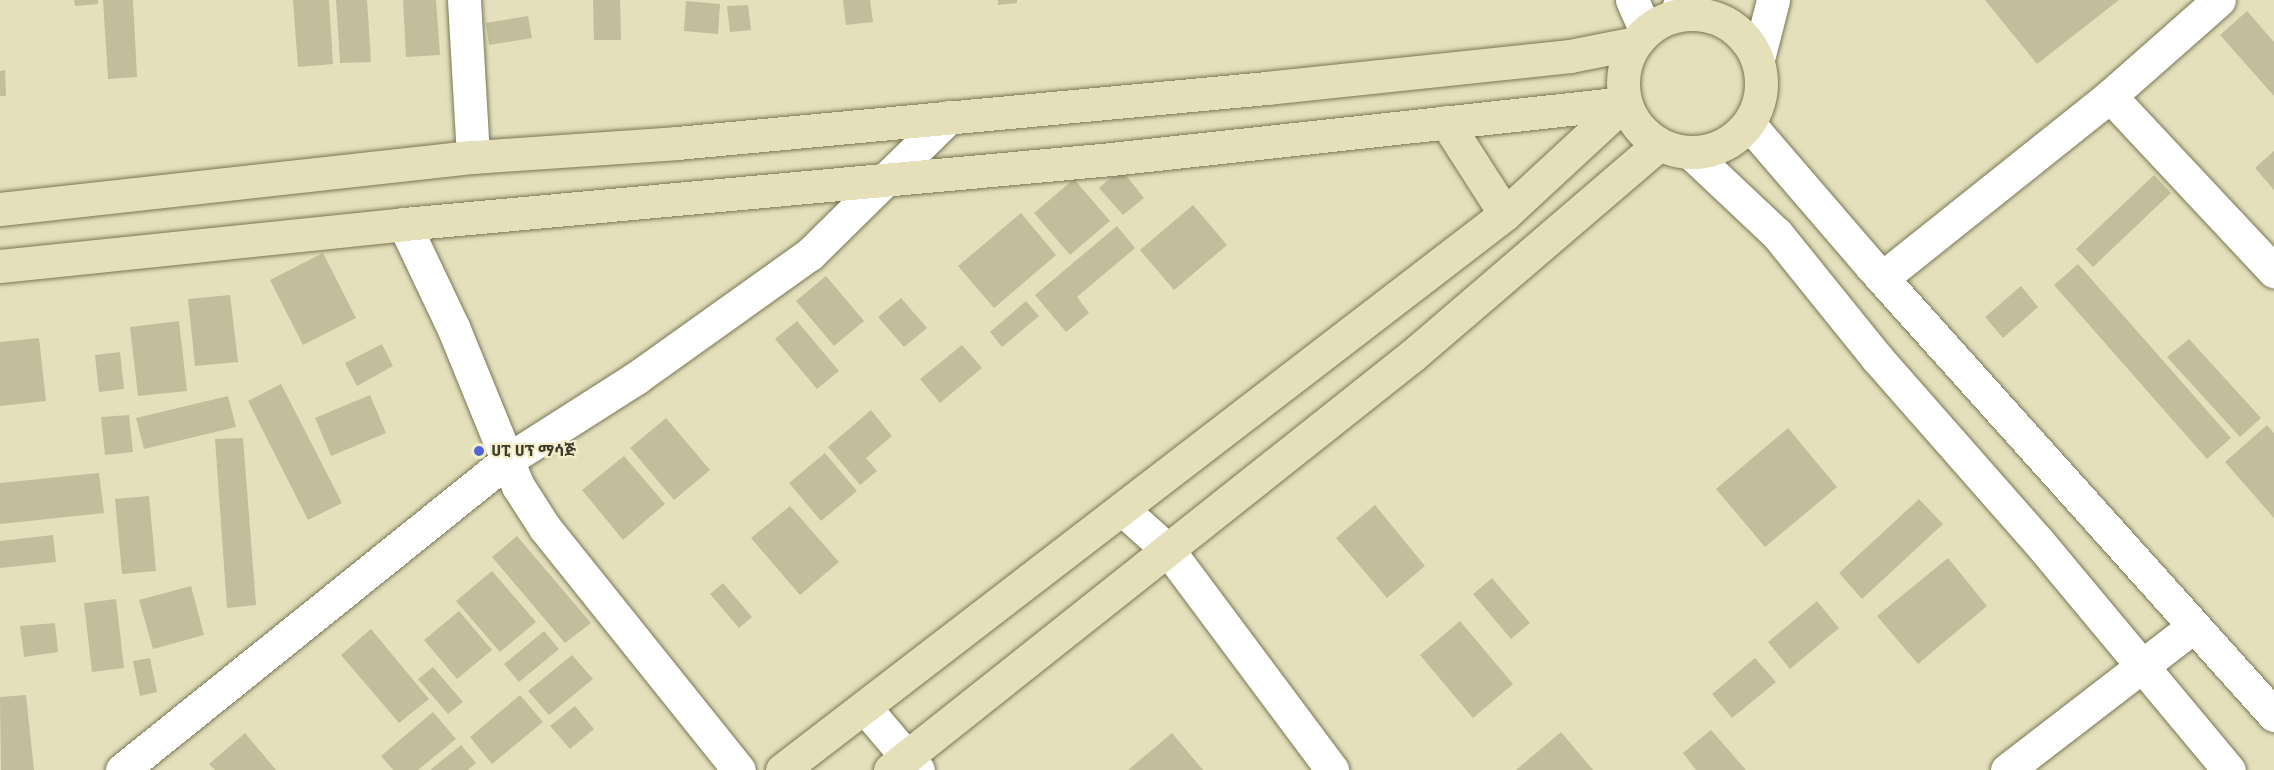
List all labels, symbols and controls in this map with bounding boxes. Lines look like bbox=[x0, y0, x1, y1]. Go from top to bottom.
place label: ሀፒ ሀፕ ማሳጅ bbox=[491, 441, 576, 461]
marker: ሀፒ ሀፕ ማሳጅ bbox=[472, 444, 486, 458]

